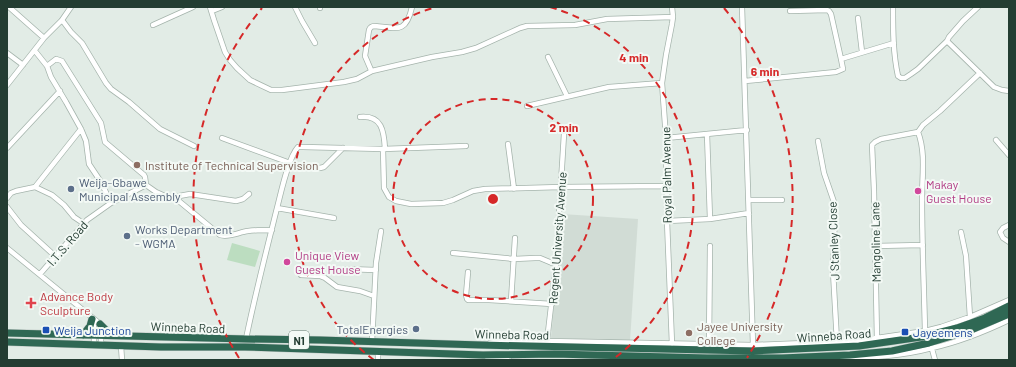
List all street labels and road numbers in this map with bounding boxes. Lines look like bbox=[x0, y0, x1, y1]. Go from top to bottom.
street label: Royal Palm Avenue bbox=[658, 127, 674, 223]
street label: Regent University Avenue bbox=[545, 171, 569, 305]
street label: J Stanley Close bbox=[825, 201, 841, 281]
street label: Mangoline Lane bbox=[867, 201, 883, 283]
street label: I.T.S. Road bbox=[44, 218, 90, 268]
street label: Winneba Road bbox=[151, 319, 225, 335]
street label: Winneba Road bbox=[796, 325, 872, 345]
street label: Winneba Road bbox=[475, 326, 549, 342]
road number: N1 bbox=[289, 331, 309, 349]

